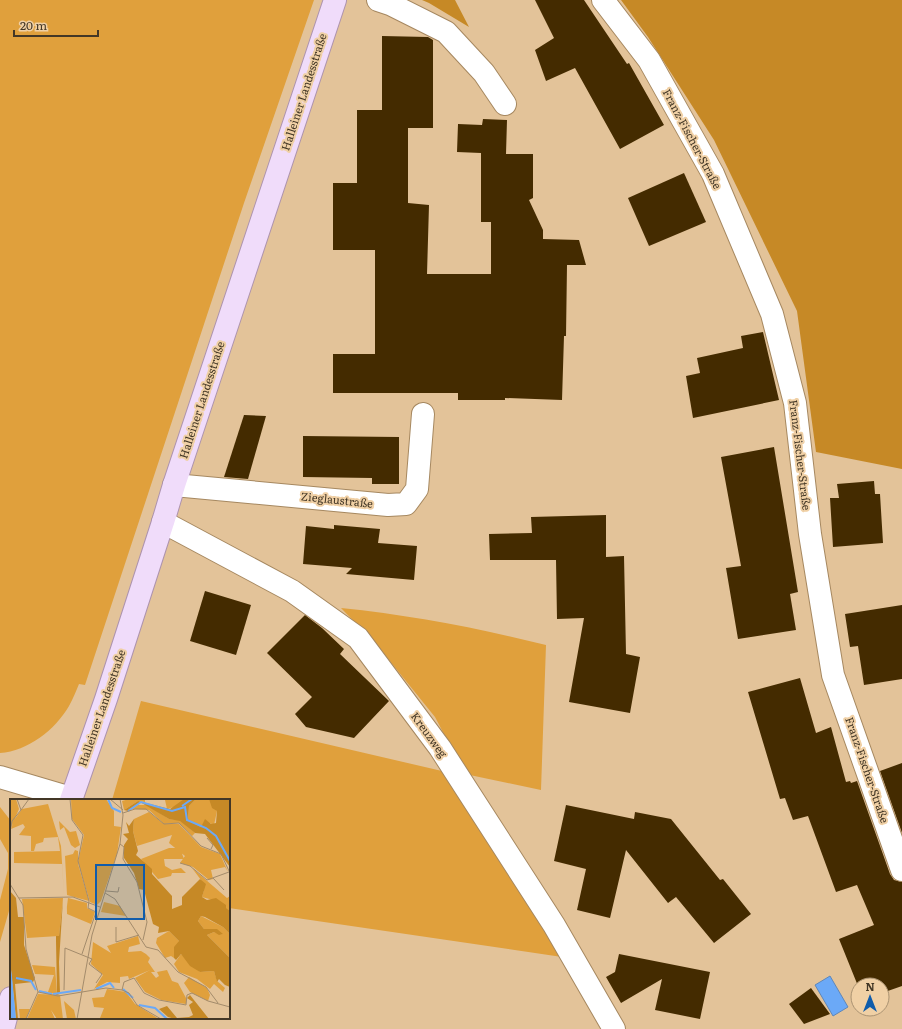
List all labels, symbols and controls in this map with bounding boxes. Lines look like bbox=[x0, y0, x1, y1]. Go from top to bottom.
scale bar bbox=[14, 12, 98, 38]
text: 20 m bbox=[20, 16, 47, 34]
street label: Halleiner Landesstraße bbox=[277, 31, 330, 152]
street label: Franz-Fischer-Straße bbox=[660, 86, 726, 192]
street label: Halleiner Landesstraße bbox=[175, 339, 228, 460]
street label: Franz-Fischer-Straße bbox=[786, 399, 816, 511]
street label: Zieglaustraße bbox=[300, 487, 374, 511]
street label: Halleiner Landesstraße bbox=[74, 647, 129, 768]
street label: Kreuzweg bbox=[408, 708, 452, 761]
street label: Franz-Fischer-Straße bbox=[842, 714, 894, 825]
inset map bbox=[10, 799, 230, 1019]
north arrow bbox=[850, 977, 890, 1017]
text: N bbox=[865, 978, 875, 994]

